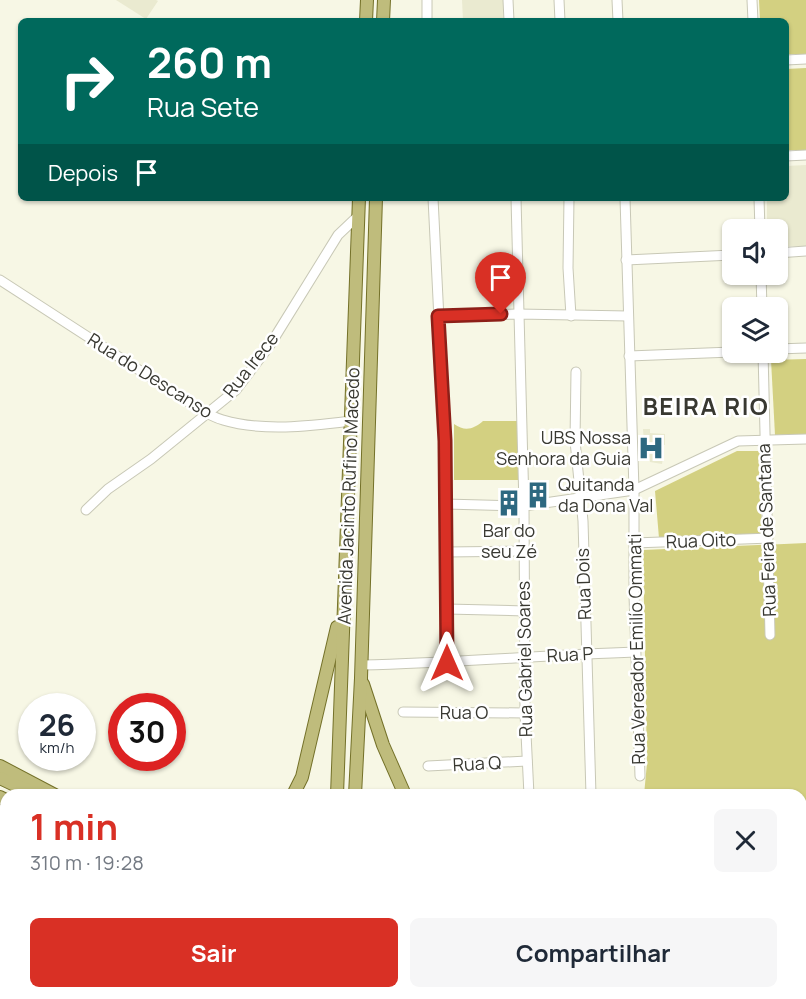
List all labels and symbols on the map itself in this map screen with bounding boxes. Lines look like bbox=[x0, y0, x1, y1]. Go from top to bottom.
pin bbox=[475, 252, 526, 314]
street label: Rua do Descanso bbox=[83, 327, 218, 423]
street label: Rua Irece bbox=[217, 327, 283, 402]
street label: Avenida Jacinto Rufino Macedo bbox=[332, 367, 364, 625]
district label: BEIRA RIO bbox=[643, 389, 769, 422]
place label: UBS Nossa Senhora da Guia bbox=[496, 425, 631, 470]
hospital icon: UBS Nossa Senhora da Guia bbox=[636, 433, 666, 463]
street label: Rua Feira de Santana bbox=[751, 443, 781, 617]
place label: Quitanda da Dona Val bbox=[558, 472, 654, 517]
building icon: Quitanda da Dona Val bbox=[523, 480, 553, 510]
building icon: Bar do seu Zé bbox=[494, 488, 524, 518]
place label: Bar do seu Zé bbox=[481, 518, 537, 563]
street label: Rua Oito bbox=[665, 527, 737, 553]
street label: Rua Vereador Emilío Ommati bbox=[622, 533, 650, 765]
street label: Rua Dois bbox=[570, 548, 596, 620]
street label: Rua Gabriel Soares bbox=[511, 581, 537, 737]
position arrow bbox=[415, 631, 479, 695]
street label: Rua P bbox=[546, 641, 594, 667]
speed limit sign: 30 bbox=[108, 693, 186, 771]
street label: Rua O bbox=[440, 700, 488, 724]
street label: Rua Q bbox=[452, 750, 502, 776]

